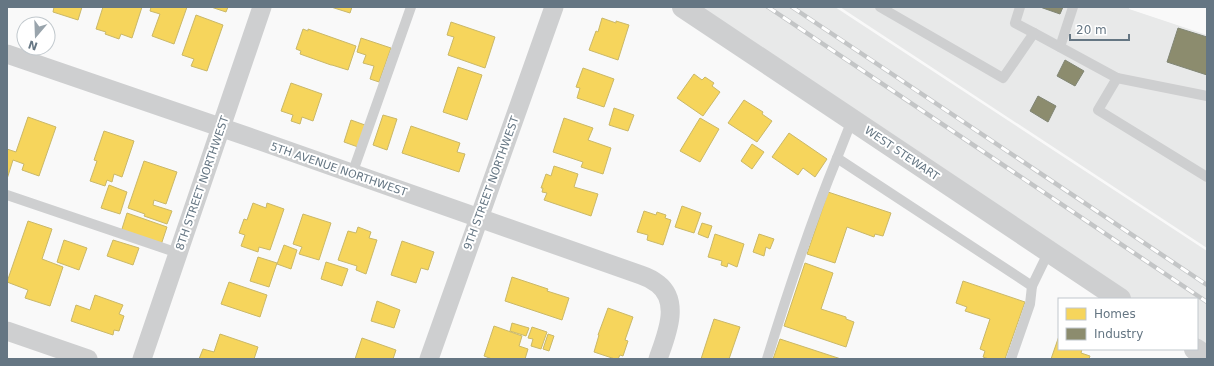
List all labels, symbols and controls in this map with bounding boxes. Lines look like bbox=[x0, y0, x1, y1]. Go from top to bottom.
north arrow bbox=[16, 16, 56, 56]
scale bar bbox=[1070, 16, 1129, 42]
text: 20 m bbox=[1076, 23, 1107, 37]
text: N bbox=[26, 37, 39, 53]
street label: 8TH STREET NORTHWEST bbox=[173, 114, 232, 252]
street label: 9TH STREET NORTHWEST bbox=[461, 114, 522, 252]
street label: WEST STEWART bbox=[862, 124, 942, 183]
street label: 5TH AVENUE NORTHWEST bbox=[269, 140, 409, 199]
legend bbox=[1058, 298, 1198, 350]
text: Homes bbox=[1094, 307, 1136, 321]
text: Industry bbox=[1094, 327, 1143, 341]

